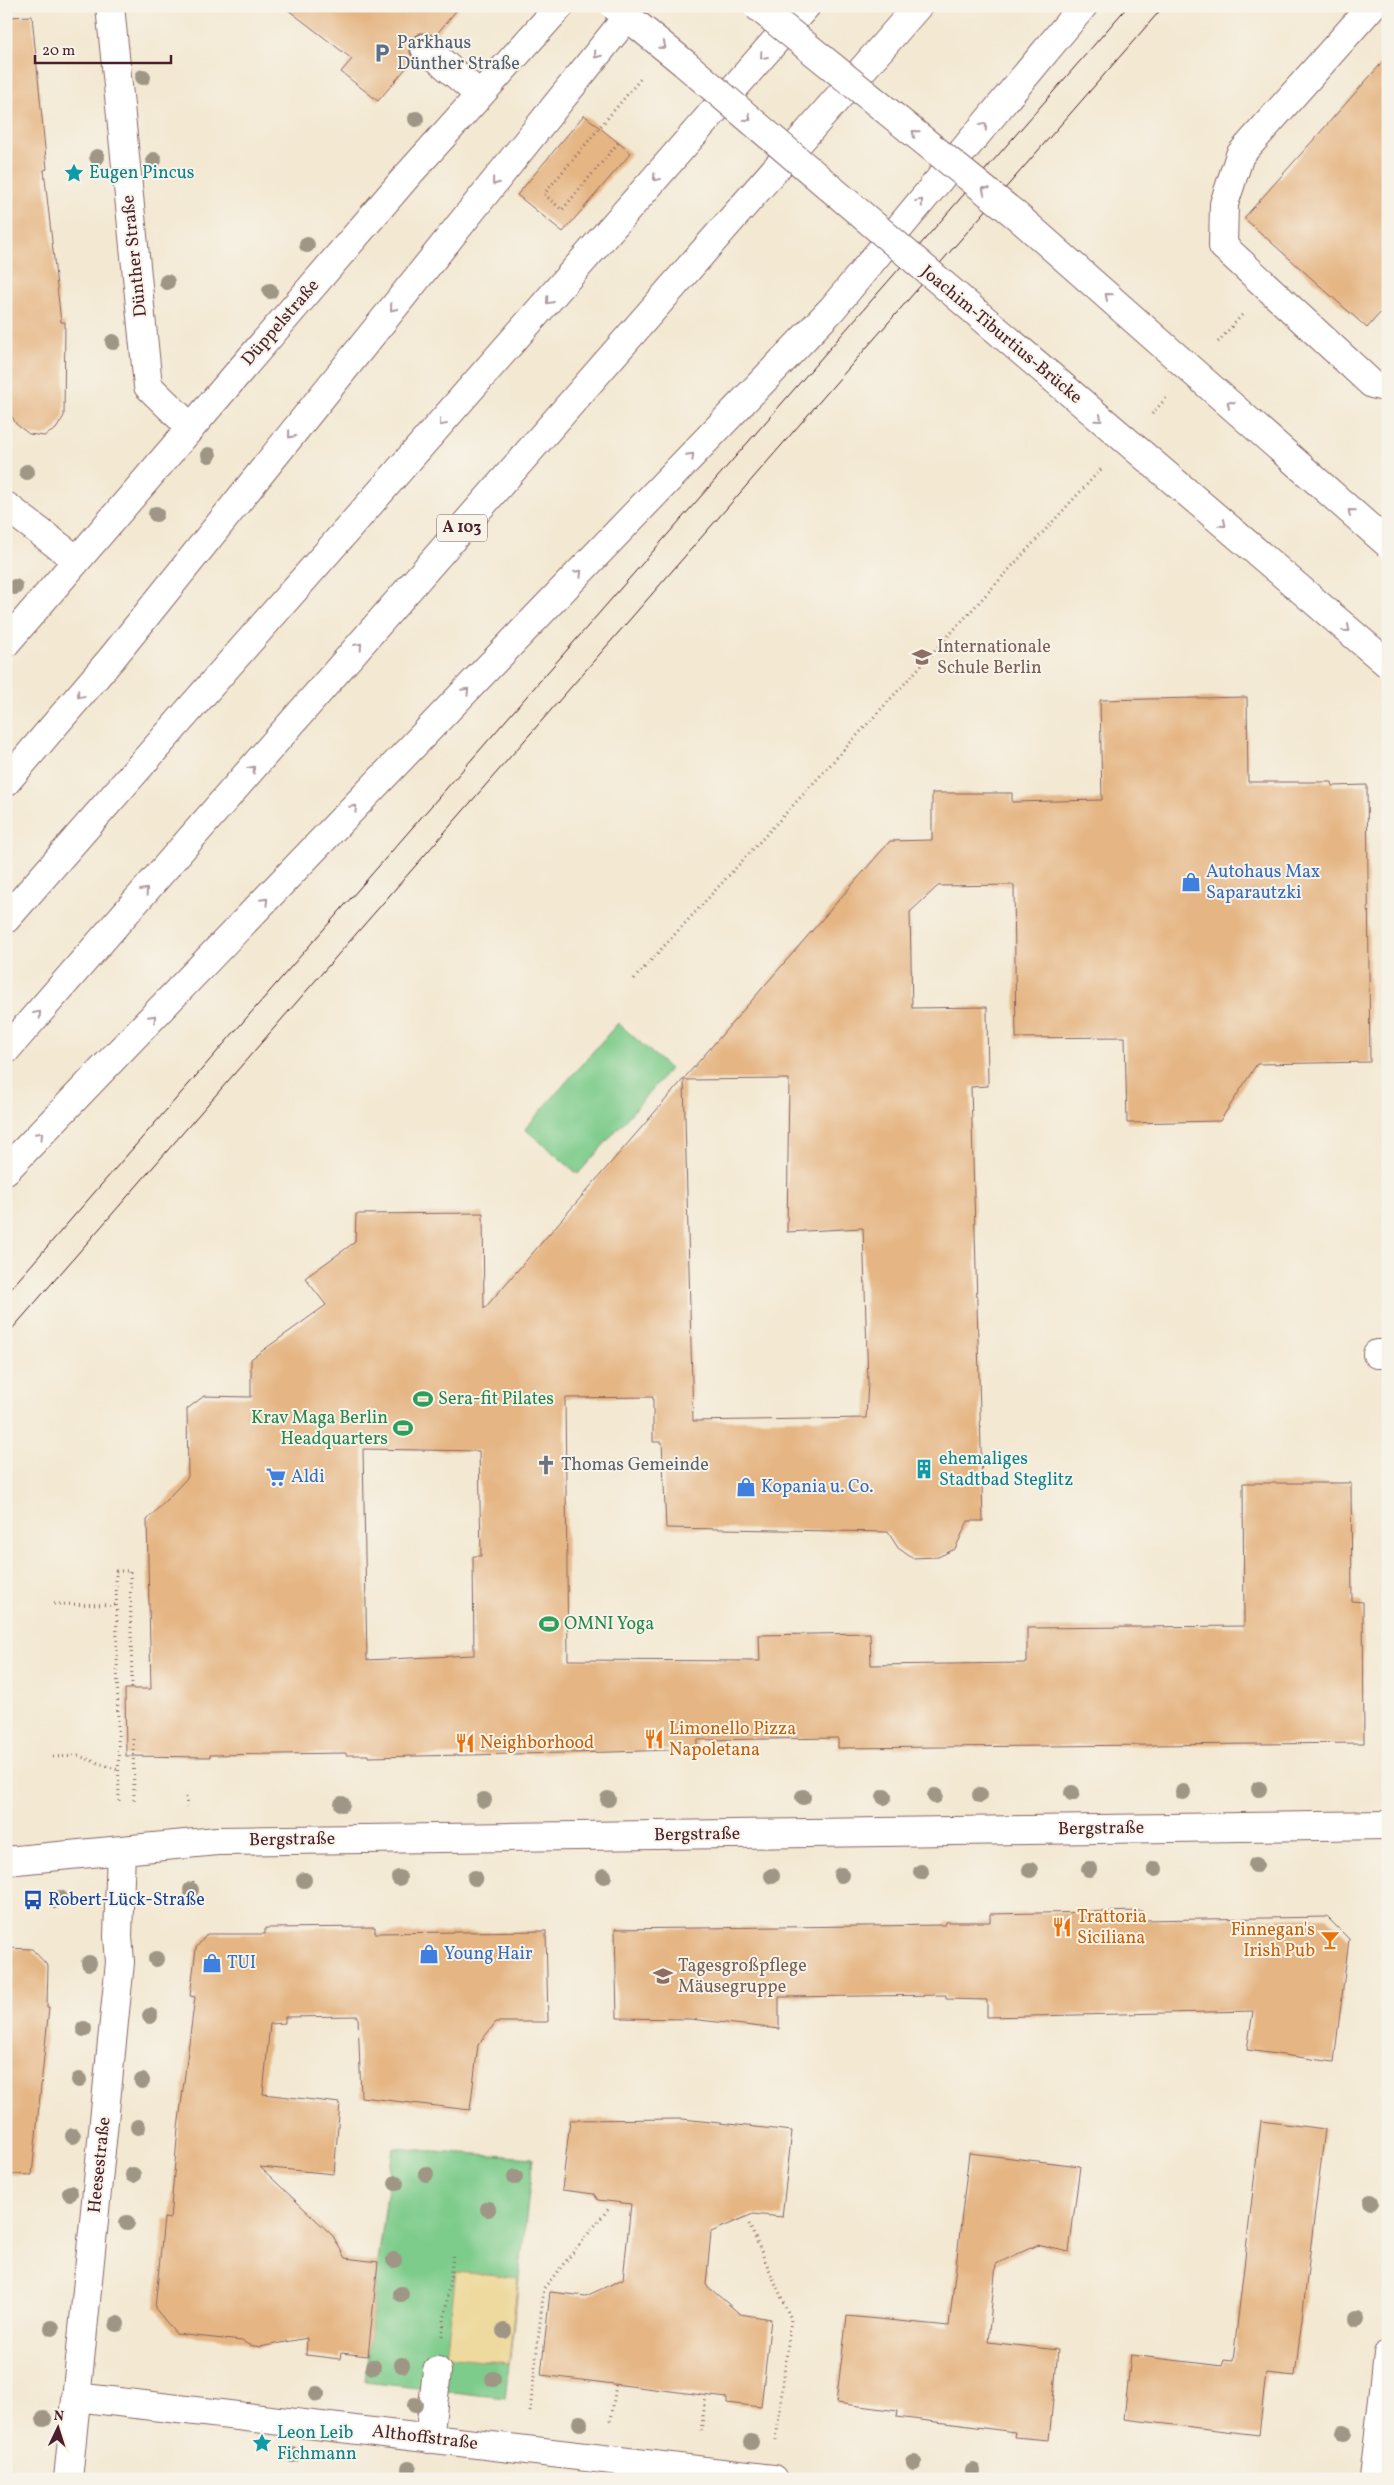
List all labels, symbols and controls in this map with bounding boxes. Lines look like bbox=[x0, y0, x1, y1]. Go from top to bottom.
place label: Parkhaus Dünther Straße bbox=[397, 31, 520, 77]
scale bar bbox=[35, 32, 171, 64]
one-way arrow bbox=[657, 40, 666, 48]
text: 20 m bbox=[42, 41, 75, 62]
parking icon: Parkhaus Dünther Straße bbox=[371, 42, 393, 64]
one-way arrow bbox=[594, 49, 602, 58]
one-way arrow bbox=[760, 51, 769, 60]
one-way arrow bbox=[742, 112, 751, 121]
one-way arrow bbox=[978, 122, 987, 131]
one-way arrow bbox=[912, 130, 921, 138]
place label: Eugen Pincus bbox=[89, 161, 195, 186]
place icon: Eugen Pincus bbox=[63, 162, 85, 184]
one-way arrow bbox=[653, 173, 662, 182]
one-way arrow bbox=[492, 176, 500, 185]
one-way arrow bbox=[982, 187, 991, 195]
street label: Dünther Straße bbox=[116, 194, 154, 318]
one-way arrow bbox=[915, 199, 923, 208]
street label: Joachim-Tiburtius-Brücke bbox=[915, 260, 1087, 410]
street label: Düppelstraße bbox=[236, 274, 326, 372]
one-way arrow bbox=[1104, 293, 1113, 302]
one-way arrow bbox=[546, 295, 555, 304]
one-way arrow bbox=[390, 303, 399, 312]
one-way arrow bbox=[1226, 401, 1235, 410]
one-way arrow bbox=[1094, 413, 1103, 422]
one-way arrow bbox=[439, 417, 448, 426]
one-way arrow bbox=[289, 429, 297, 438]
one-way arrow bbox=[685, 452, 694, 461]
one-way arrow bbox=[1348, 508, 1357, 517]
road number: A 103 bbox=[437, 514, 487, 542]
one-way arrow bbox=[1217, 518, 1226, 527]
one-way arrow bbox=[573, 570, 582, 579]
one-way arrow bbox=[1341, 624, 1350, 633]
place label: Internationale Schule Berlin bbox=[937, 635, 1051, 681]
one-way arrow bbox=[353, 643, 362, 652]
school or university icon: Internationale Schule Berlin bbox=[911, 646, 933, 668]
one-way arrow bbox=[461, 687, 470, 696]
one-way arrow bbox=[78, 689, 86, 698]
one-way arrow bbox=[246, 765, 255, 774]
one-way arrow bbox=[348, 805, 357, 814]
place label: Autohaus Max Saparautzki bbox=[1206, 860, 1320, 906]
shop icon: Autohaus Max Saparautzki bbox=[1180, 871, 1202, 893]
one-way arrow bbox=[139, 888, 148, 897]
one-way arrow bbox=[259, 897, 268, 906]
one-way arrow bbox=[33, 1010, 42, 1019]
one-way arrow bbox=[147, 1014, 156, 1023]
one-way arrow bbox=[34, 1132, 43, 1141]
place label: Sera-fit Pilates bbox=[438, 1387, 554, 1412]
sports icon: Sera-fit Pilates bbox=[412, 1388, 434, 1410]
place label: Krav Maga Berlin Headquarters bbox=[251, 1406, 388, 1452]
sports icon: Krav Maga Berlin Headquarters bbox=[392, 1417, 414, 1439]
place label: ehemaliges Stadtbad Steglitz bbox=[939, 1447, 1073, 1493]
place label: Thomas Gemeinde bbox=[561, 1453, 709, 1478]
church icon: Thomas Gemeinde bbox=[535, 1454, 557, 1476]
building icon: ehemaliges Stadtbad Steglitz bbox=[913, 1458, 935, 1480]
place label: Aldi bbox=[291, 1465, 325, 1490]
supermarket icon: Aldi bbox=[265, 1466, 287, 1488]
place label: Kopania u. Co. bbox=[761, 1475, 873, 1500]
shop icon: Kopania u. Co. bbox=[735, 1476, 757, 1498]
place label: OMNI Yoga bbox=[564, 1612, 654, 1637]
sports icon: OMNI Yoga bbox=[538, 1613, 560, 1635]
place label: Limonello Pizza Napoletana bbox=[669, 1717, 796, 1763]
restaurant icon: Limonello Pizza Napoletana bbox=[643, 1728, 665, 1750]
place label: Neighborhood bbox=[480, 1731, 594, 1756]
restaurant icon: Neighborhood bbox=[454, 1732, 476, 1754]
street label: Bergstraße bbox=[1058, 1816, 1144, 1842]
street label: Bergstraße bbox=[654, 1822, 740, 1848]
street label: Bergstraße bbox=[249, 1827, 335, 1853]
place label: Robert-Lück-Straße bbox=[48, 1888, 205, 1913]
bus stop icon: Robert-Lück-Straße bbox=[22, 1889, 44, 1911]
place label: Trattoria Siciliana bbox=[1077, 1905, 1147, 1951]
restaurant icon: Trattoria Siciliana bbox=[1051, 1916, 1073, 1938]
place label: Finnegan's Irish Pub bbox=[1231, 1918, 1315, 1964]
bar icon: Finnegan's Irish Pub bbox=[1319, 1929, 1341, 1951]
place label: Young Hair bbox=[444, 1942, 533, 1967]
shop icon: Young Hair bbox=[418, 1943, 440, 1965]
place label: TUI bbox=[227, 1951, 256, 1976]
shop icon: TUI bbox=[201, 1952, 223, 1974]
place label: Tagesgroßpflege Mäusegruppe bbox=[678, 1954, 807, 2000]
school or university icon: Tagesgroßpflege Mäusegruppe bbox=[652, 1965, 674, 1987]
street label: Heesestraße bbox=[83, 2116, 117, 2214]
north arrow bbox=[32, 2402, 82, 2452]
text: N bbox=[53, 2407, 65, 2426]
street label: Althoffstraße bbox=[371, 2419, 479, 2457]
place label: Leon Leib Fichmann bbox=[277, 2421, 357, 2467]
place icon: Leon Leib Fichmann bbox=[251, 2432, 273, 2454]

